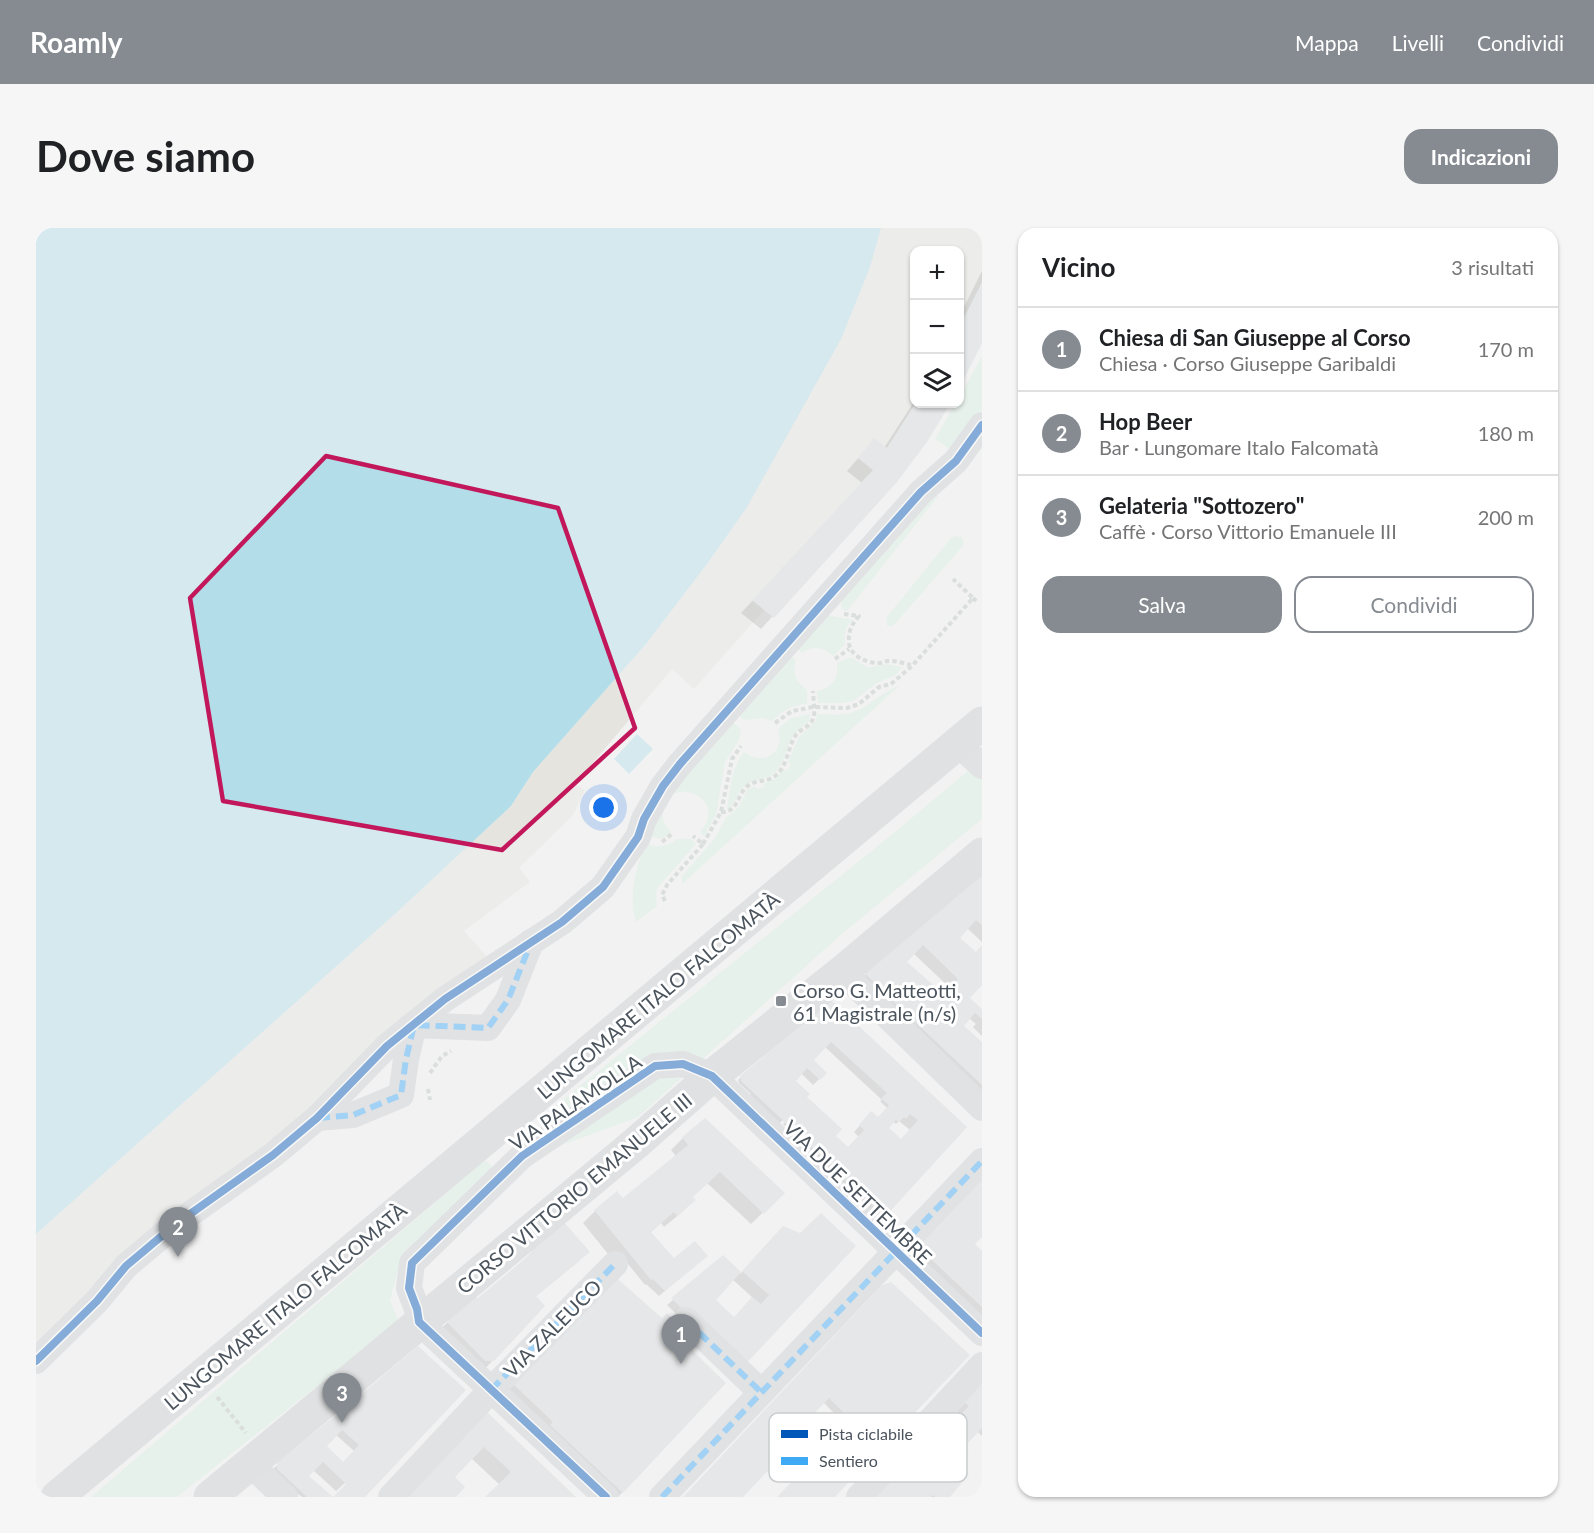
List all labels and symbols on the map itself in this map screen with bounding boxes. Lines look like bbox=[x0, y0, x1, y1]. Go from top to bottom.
your location bbox=[589, 793, 618, 822]
street label: LUNGOMARE ITALO FALCOMATÀ bbox=[532, 886, 784, 1103]
place label: Corso G. Matteotti, 61 Magistrale (n/s) bbox=[793, 978, 961, 1025]
marker: Corso G. Matteotti, 61 Magistrale (n/s) bbox=[774, 994, 788, 1008]
street label: VIA PALAMOLLA bbox=[504, 1049, 646, 1155]
street label: CORSO VITTORIO EMANUELE III bbox=[452, 1088, 696, 1298]
street label: VIA DUE SETTEMBRE bbox=[779, 1115, 937, 1269]
street label: LUNGOMARE ITALO FALCOMATÀ bbox=[159, 1197, 411, 1414]
pin: 2 bbox=[158, 1208, 198, 1257]
street label: VIA ZALEUCO bbox=[498, 1274, 606, 1382]
pin: 1 bbox=[662, 1314, 700, 1364]
pin: 3 bbox=[322, 1374, 362, 1423]
legend bbox=[769, 1413, 967, 1482]
text: Pista ciclabile bbox=[819, 1424, 913, 1443]
text: Sentiero bbox=[819, 1451, 878, 1470]

